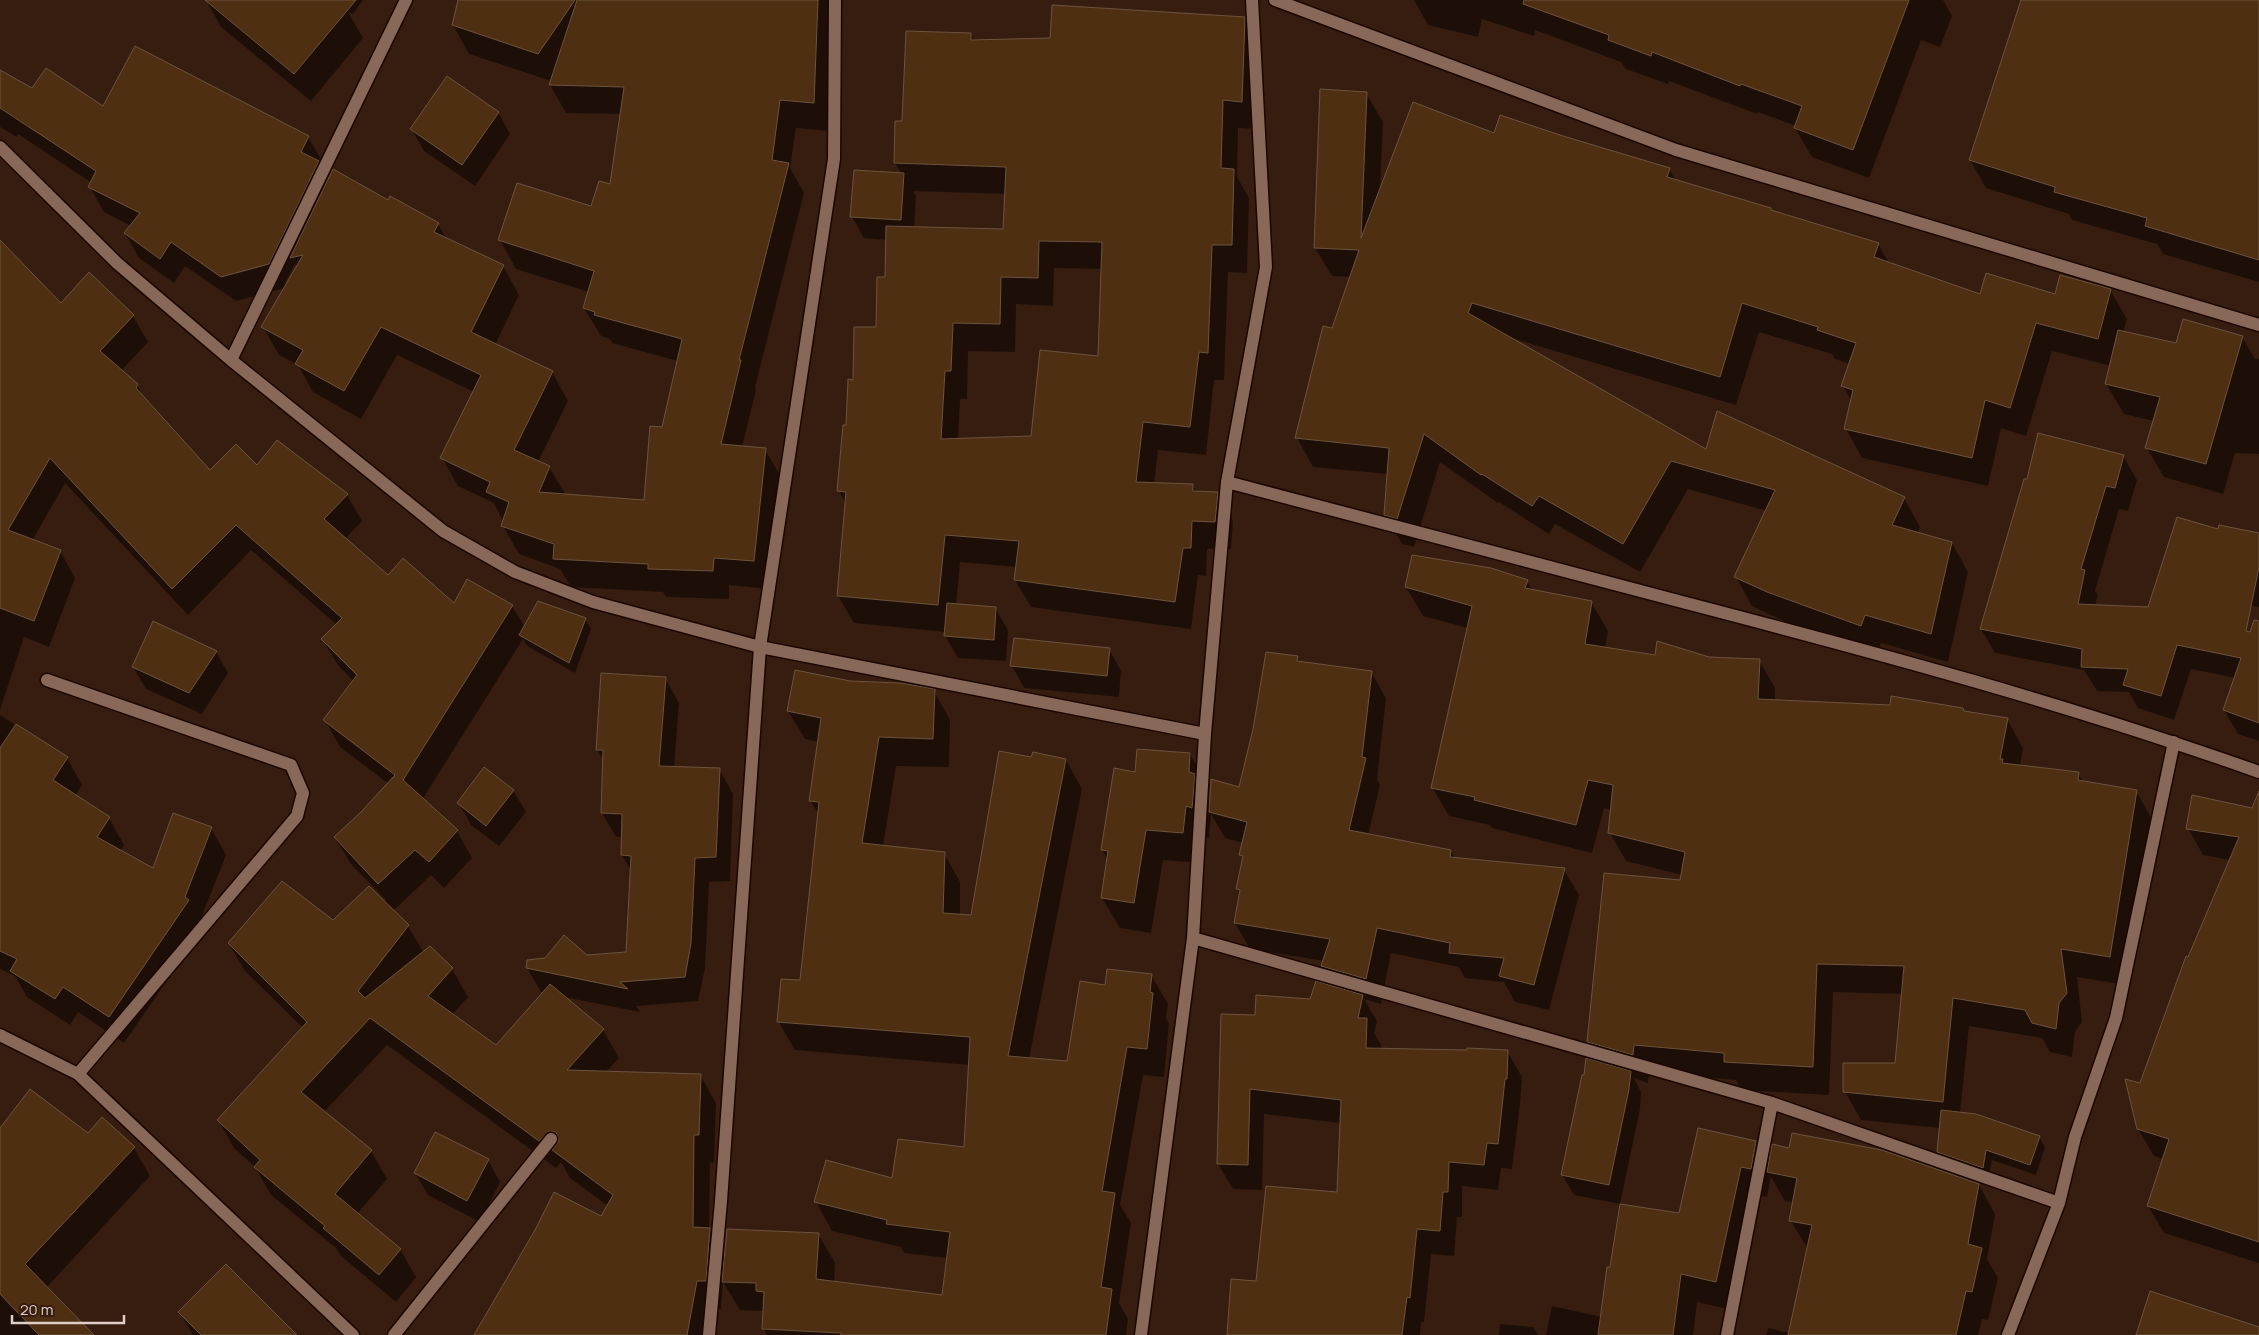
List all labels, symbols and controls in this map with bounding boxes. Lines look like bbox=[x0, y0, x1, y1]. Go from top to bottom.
scale bar bbox=[12, 1292, 125, 1324]
text: 20 m bbox=[20, 1299, 53, 1320]

